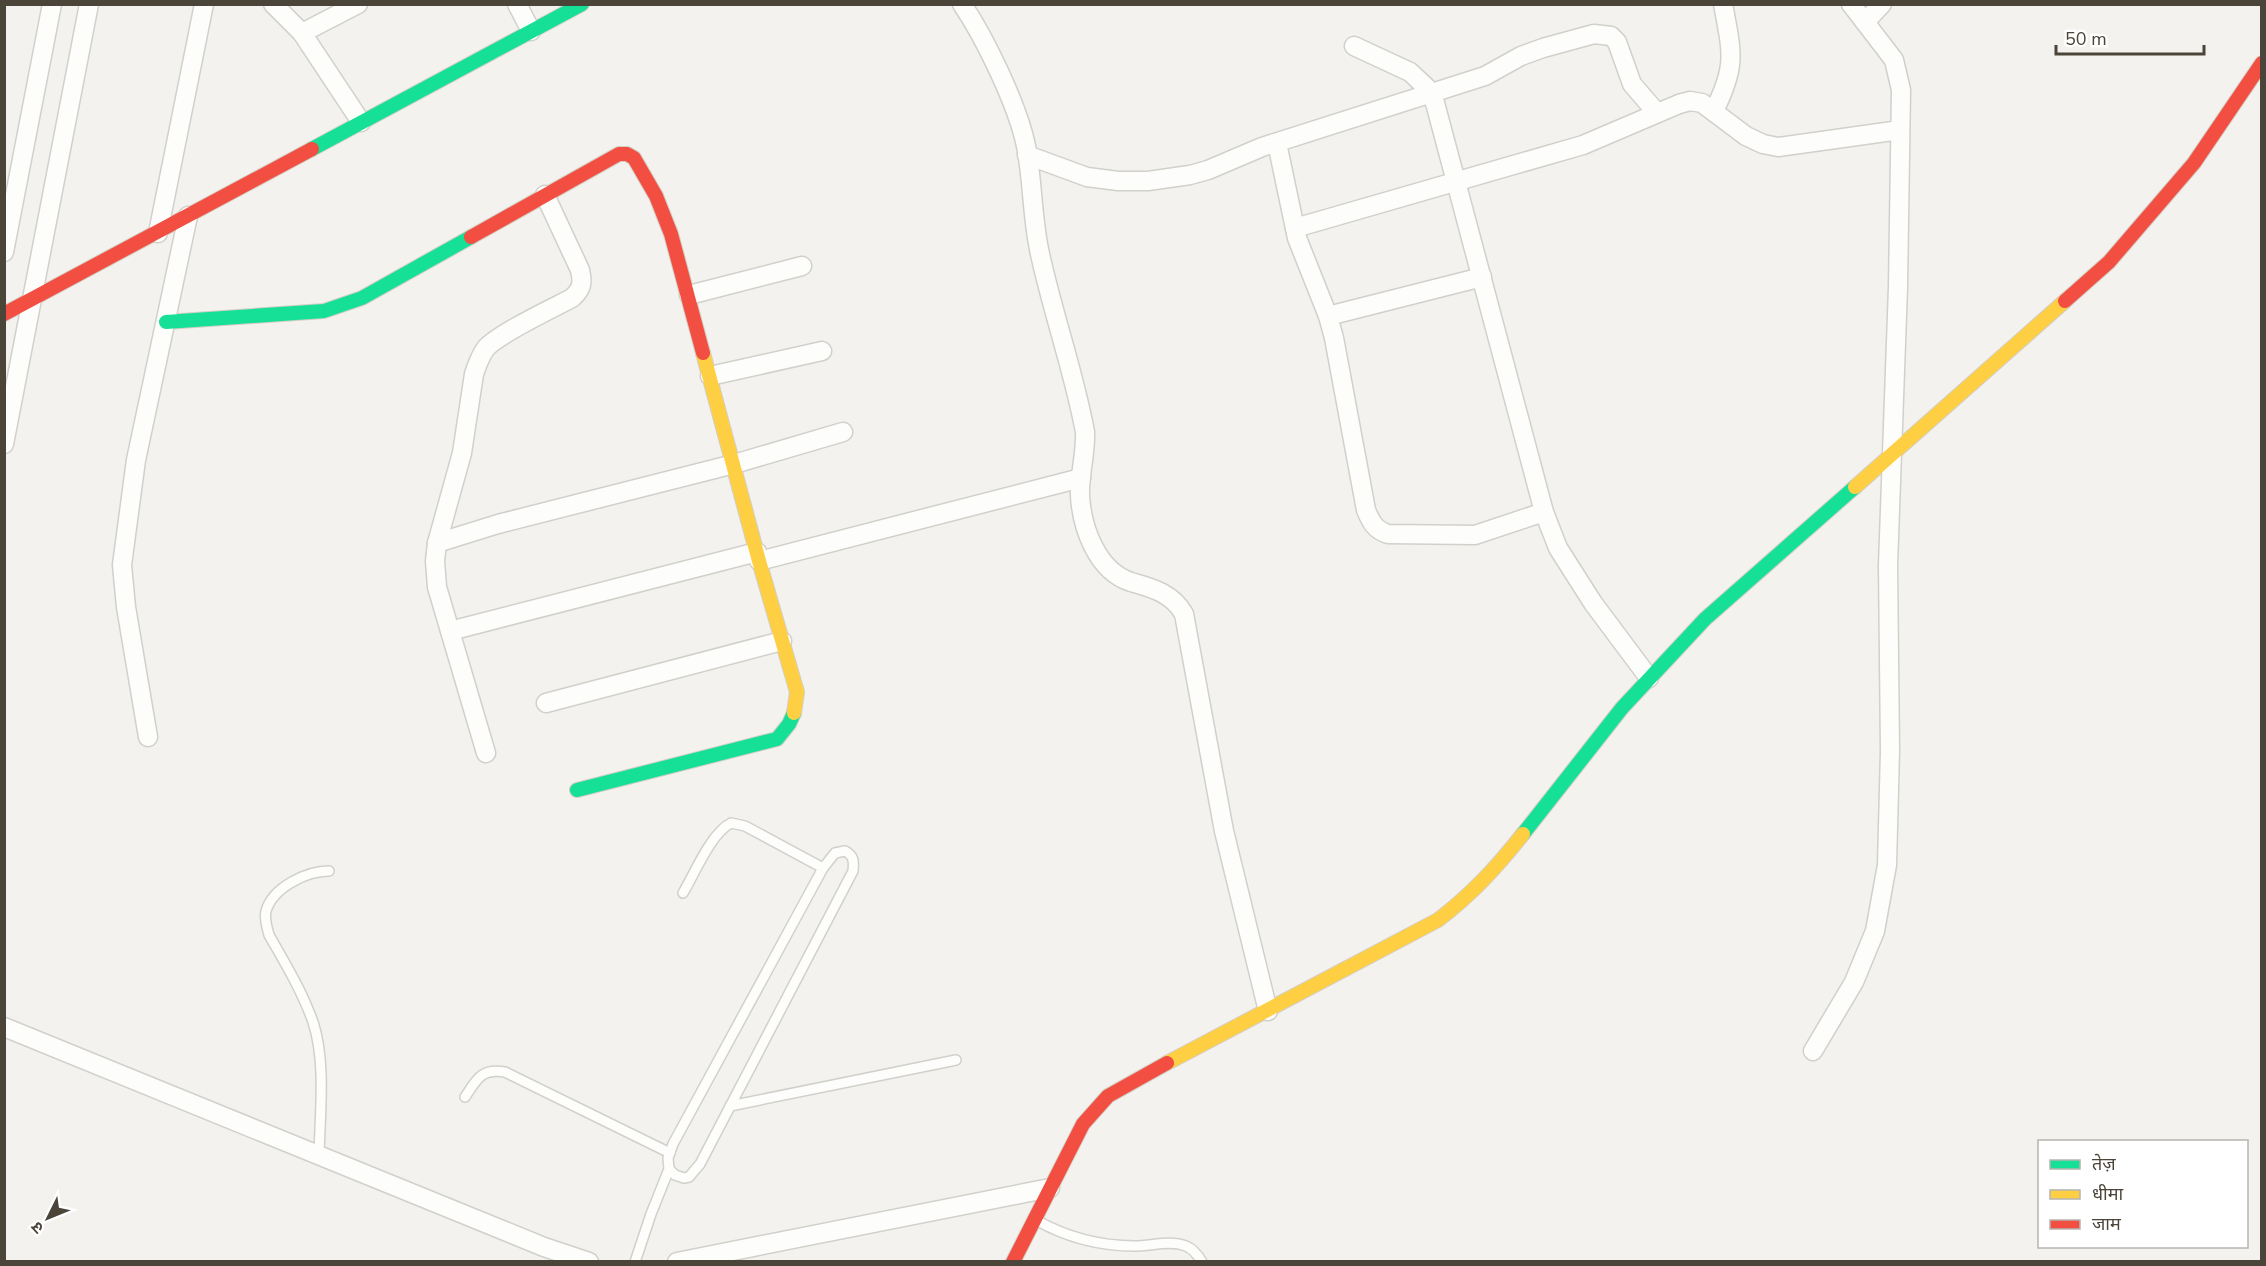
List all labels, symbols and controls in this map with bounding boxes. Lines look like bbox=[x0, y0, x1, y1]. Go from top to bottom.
scale bar bbox=[2056, 18, 2204, 56]
text: 50 m bbox=[2065, 27, 2107, 51]
legend bbox=[2038, 1140, 2248, 1248]
text: तेज़ bbox=[2092, 1152, 2116, 1176]
text: धीमा bbox=[2092, 1182, 2123, 1206]
north arrow bbox=[18, 1188, 78, 1248]
text: जाम bbox=[2092, 1212, 2122, 1236]
text: उ bbox=[26, 1216, 49, 1238]

